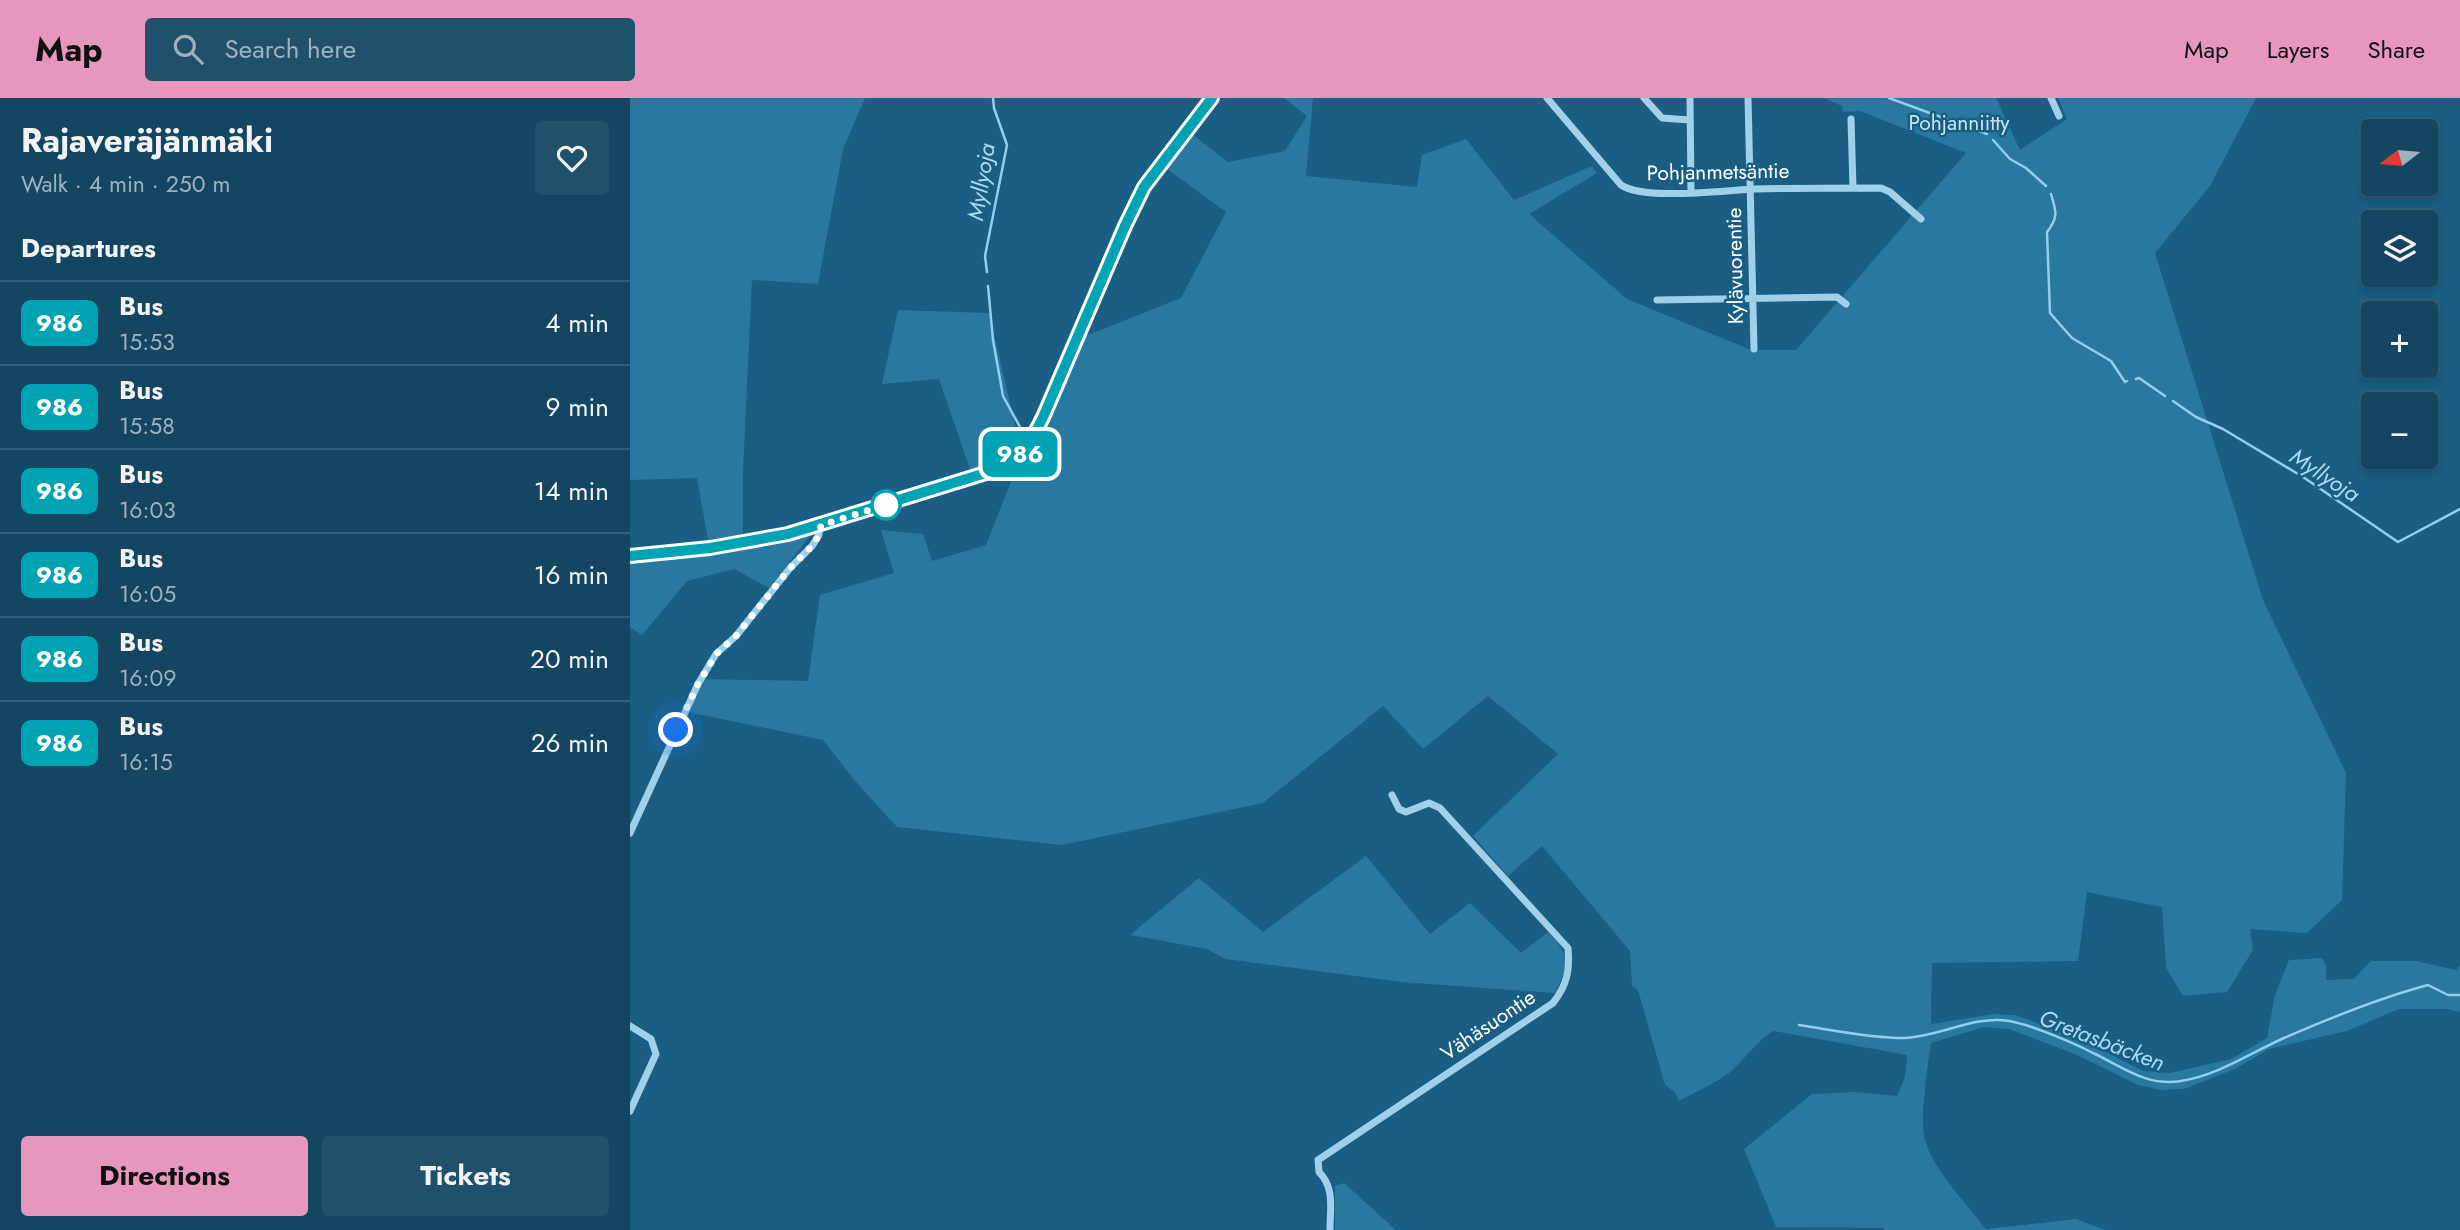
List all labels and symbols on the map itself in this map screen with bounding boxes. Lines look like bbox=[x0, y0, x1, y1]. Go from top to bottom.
park label: Pohjanniitty bbox=[1908, 108, 2010, 138]
north arrow bbox=[2361, 119, 2438, 196]
water label: Myllyoja bbox=[958, 140, 1004, 223]
street label: Pohjanmetsäntie bbox=[1646, 156, 1790, 188]
street label: Kylävuorentie bbox=[1719, 207, 1751, 325]
line badge: 986 bbox=[980, 431, 1060, 477]
water label: Myllyoja bbox=[2283, 439, 2367, 511]
unlabelled marker bbox=[871, 490, 901, 520]
your location bbox=[658, 712, 693, 747]
street label: Vähäsuontie bbox=[1435, 982, 1542, 1068]
water label: Gretasbäcken bbox=[2034, 1000, 2170, 1080]

